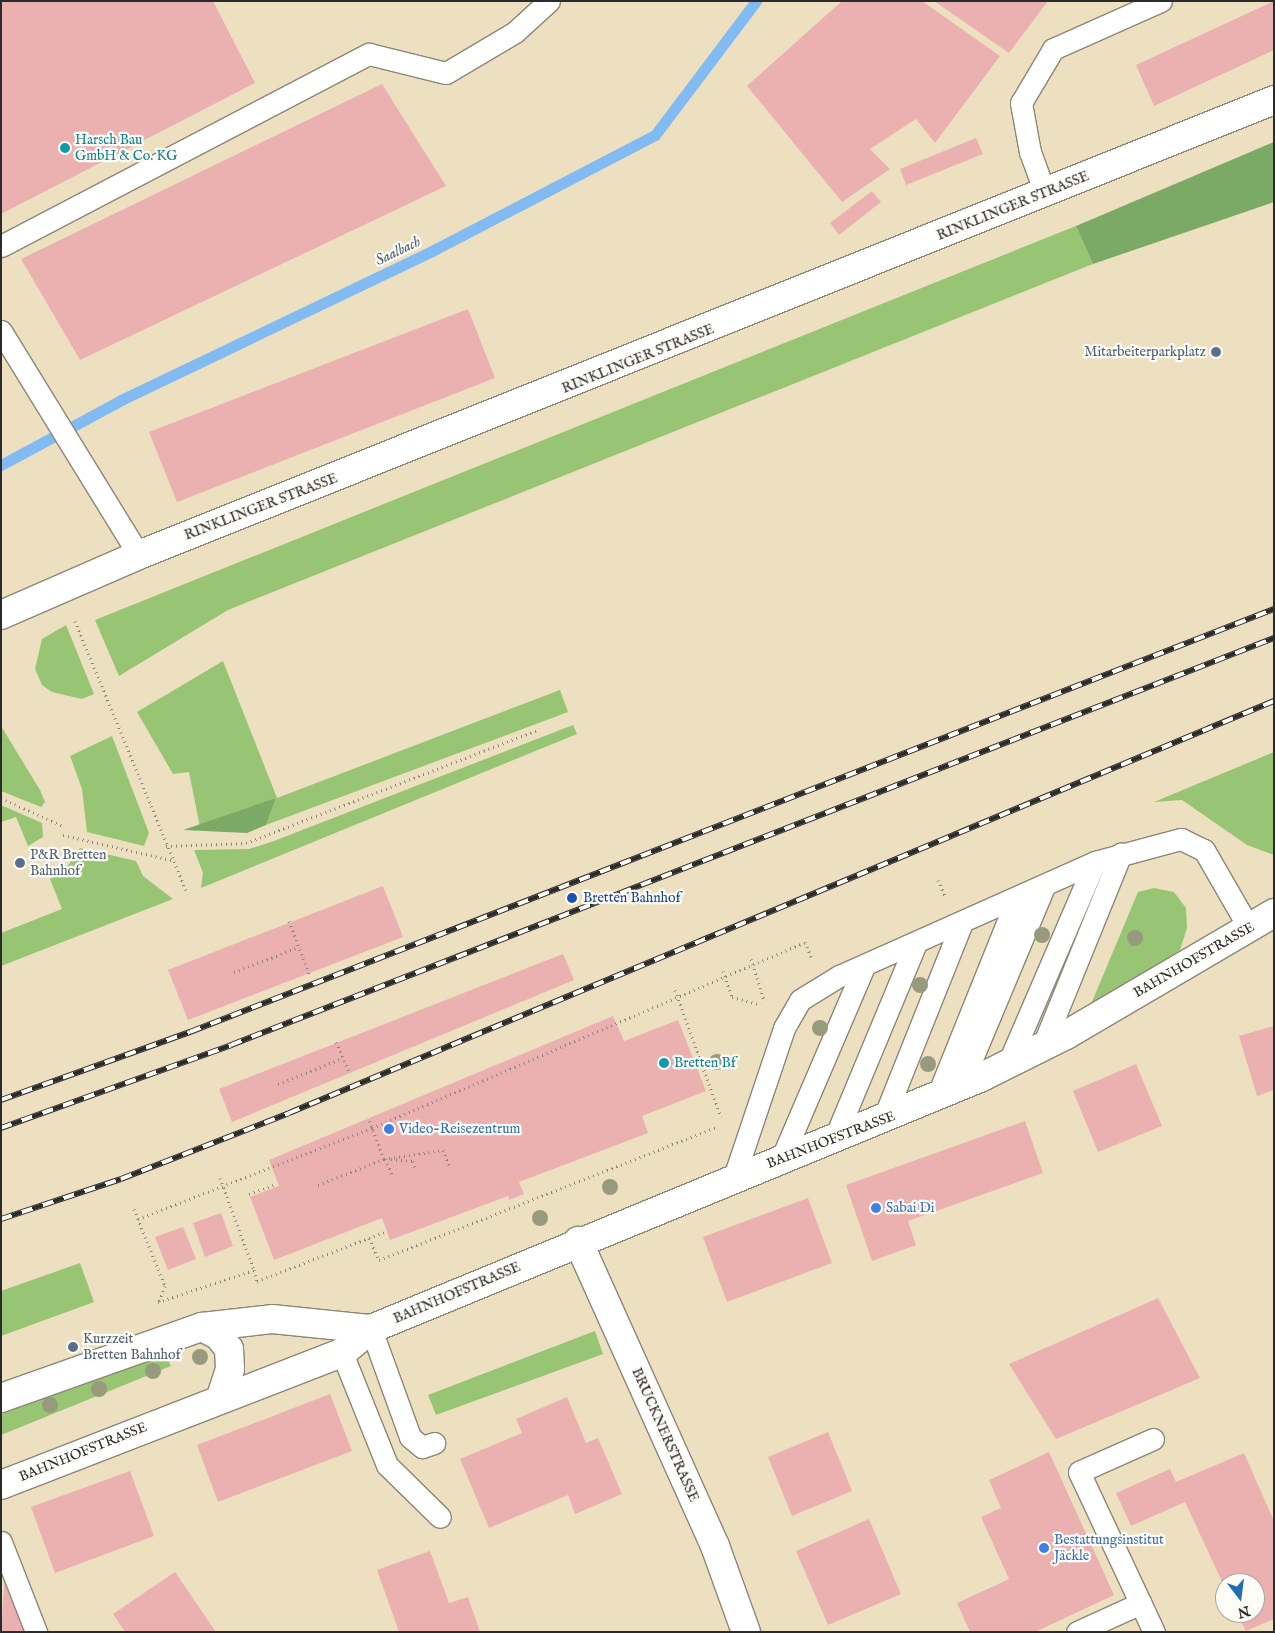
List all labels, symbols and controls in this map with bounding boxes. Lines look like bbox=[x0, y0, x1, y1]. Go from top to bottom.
place label: Harsch Bau GmbH & Co. KG bbox=[75, 132, 177, 164]
marker: Harsch Bau GmbH & Co. KG bbox=[59, 142, 71, 154]
street label: RINKLINGER STRASSE bbox=[934, 168, 1092, 244]
water label: Saalbach bbox=[372, 232, 424, 270]
street label: RINKLINGER STRASSE bbox=[559, 321, 717, 397]
place label: Mitarbeiterparkplatz bbox=[1084, 344, 1206, 360]
marker: Mitarbeiterparkplatz bbox=[1210, 346, 1222, 358]
street label: RINKLINGER STRASSE bbox=[182, 470, 340, 544]
place label: P&R Bretten Bahnhof bbox=[30, 847, 107, 880]
marker: P&R Bretten Bahnhof bbox=[14, 857, 26, 869]
place label: Bretten Bahnhof bbox=[583, 890, 681, 906]
marker: Bretten Bahnhof bbox=[565, 891, 579, 905]
street label: BAHNHOFSTRASSE bbox=[1131, 919, 1257, 1001]
place label: Bretten Bf bbox=[674, 1055, 736, 1071]
marker: Bretten Bf bbox=[658, 1057, 670, 1069]
street label: BAHNHOFSTRASSE bbox=[764, 1108, 898, 1172]
place label: Video-Reisezentrum bbox=[399, 1121, 520, 1137]
marker: Video-Reisezentrum bbox=[383, 1123, 395, 1135]
place label: Sabai Di bbox=[886, 1200, 935, 1216]
marker: Sabai Di bbox=[870, 1202, 882, 1214]
street label: BAHNHOFSTRASSE bbox=[391, 1259, 523, 1327]
place label: Kurzzeit Bretten Bahnhof bbox=[83, 1331, 181, 1364]
marker: Kurzzeit Bretten Bahnhof bbox=[67, 1341, 79, 1353]
street label: BRUCKNERSTRASSE bbox=[628, 1365, 702, 1505]
street label: BAHNHOFSTRASSE bbox=[17, 1419, 149, 1485]
place label: Bestattungsinstitut Jäckle bbox=[1054, 1532, 1164, 1564]
marker: Bestattungsinstitut Jäckle bbox=[1038, 1542, 1050, 1554]
north arrow bbox=[1215, 1573, 1265, 1623]
text: N bbox=[1235, 1601, 1252, 1622]

